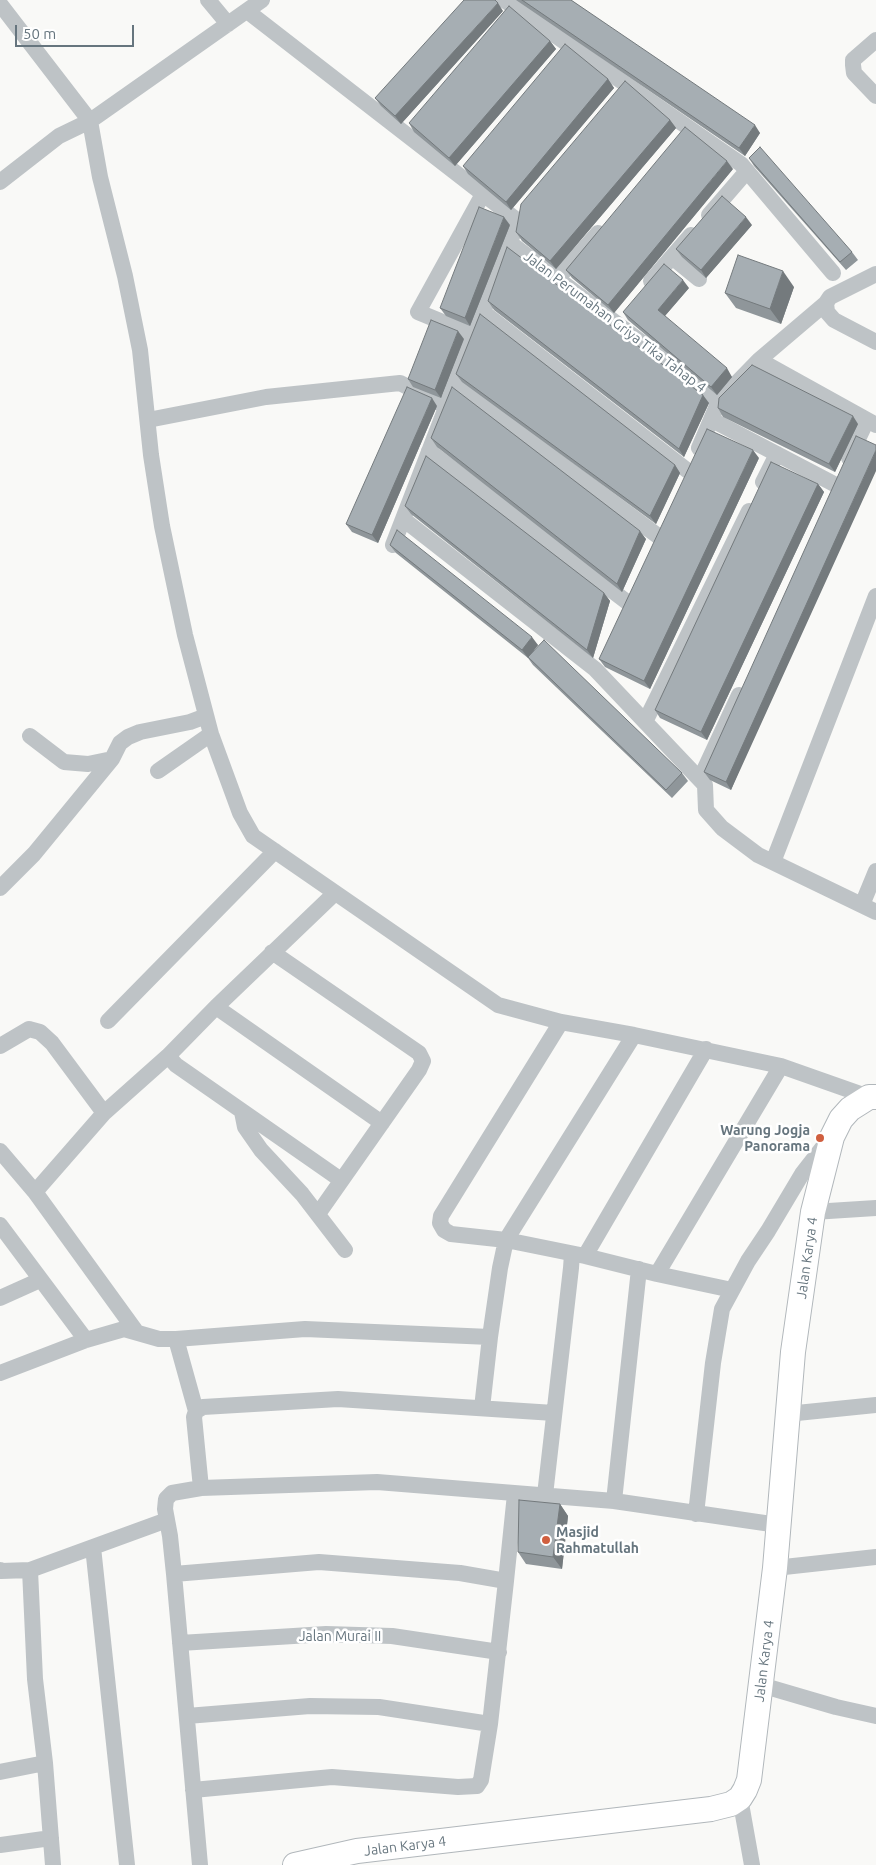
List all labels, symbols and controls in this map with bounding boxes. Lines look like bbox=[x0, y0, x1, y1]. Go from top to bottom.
scale bar bbox=[18, 15, 136, 47]
text: 50 m bbox=[23, 25, 56, 42]
street label: Jalan Perumahan Griya Tika Tahap 4 bbox=[521, 248, 709, 396]
place label: Warung Jogja Panorama bbox=[720, 1122, 810, 1154]
marker: Warung Jogja Panorama bbox=[814, 1132, 826, 1144]
street label: Jalan Karya 4 bbox=[793, 1216, 821, 1300]
place label: Masjid Rahmatullah bbox=[556, 1524, 639, 1556]
marker: Masjid Rahmatullah bbox=[540, 1534, 552, 1546]
street label: Jalan Karya 4 bbox=[751, 1619, 777, 1703]
street label: Jalan Murai II bbox=[299, 1628, 381, 1644]
street label: Jalan Karya 4 bbox=[363, 1833, 447, 1859]

